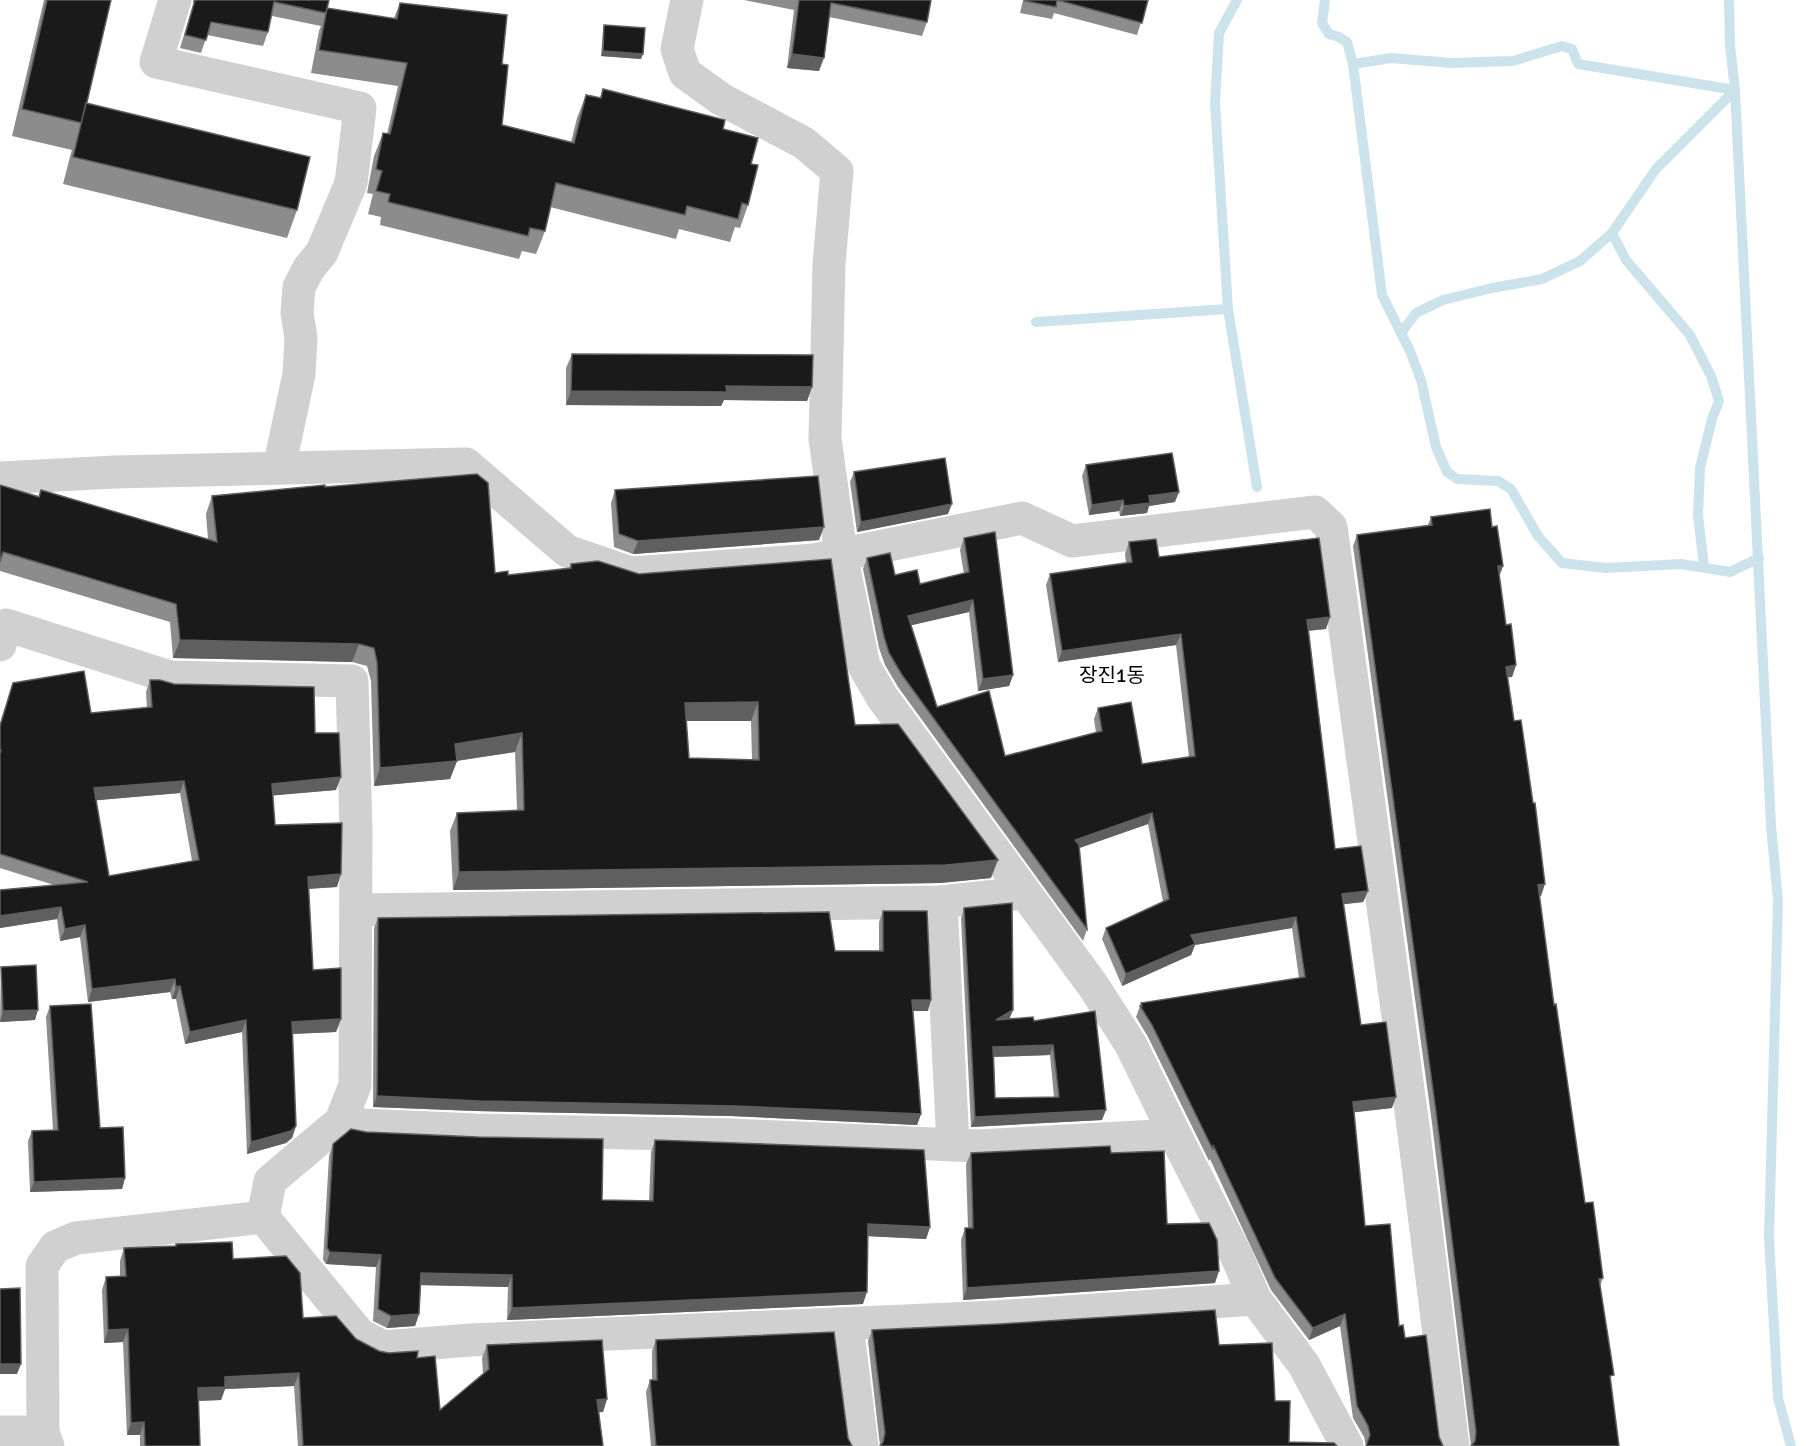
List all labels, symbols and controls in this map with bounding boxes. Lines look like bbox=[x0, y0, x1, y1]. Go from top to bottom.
district label: 장진1동 bbox=[1079, 663, 1145, 688]

